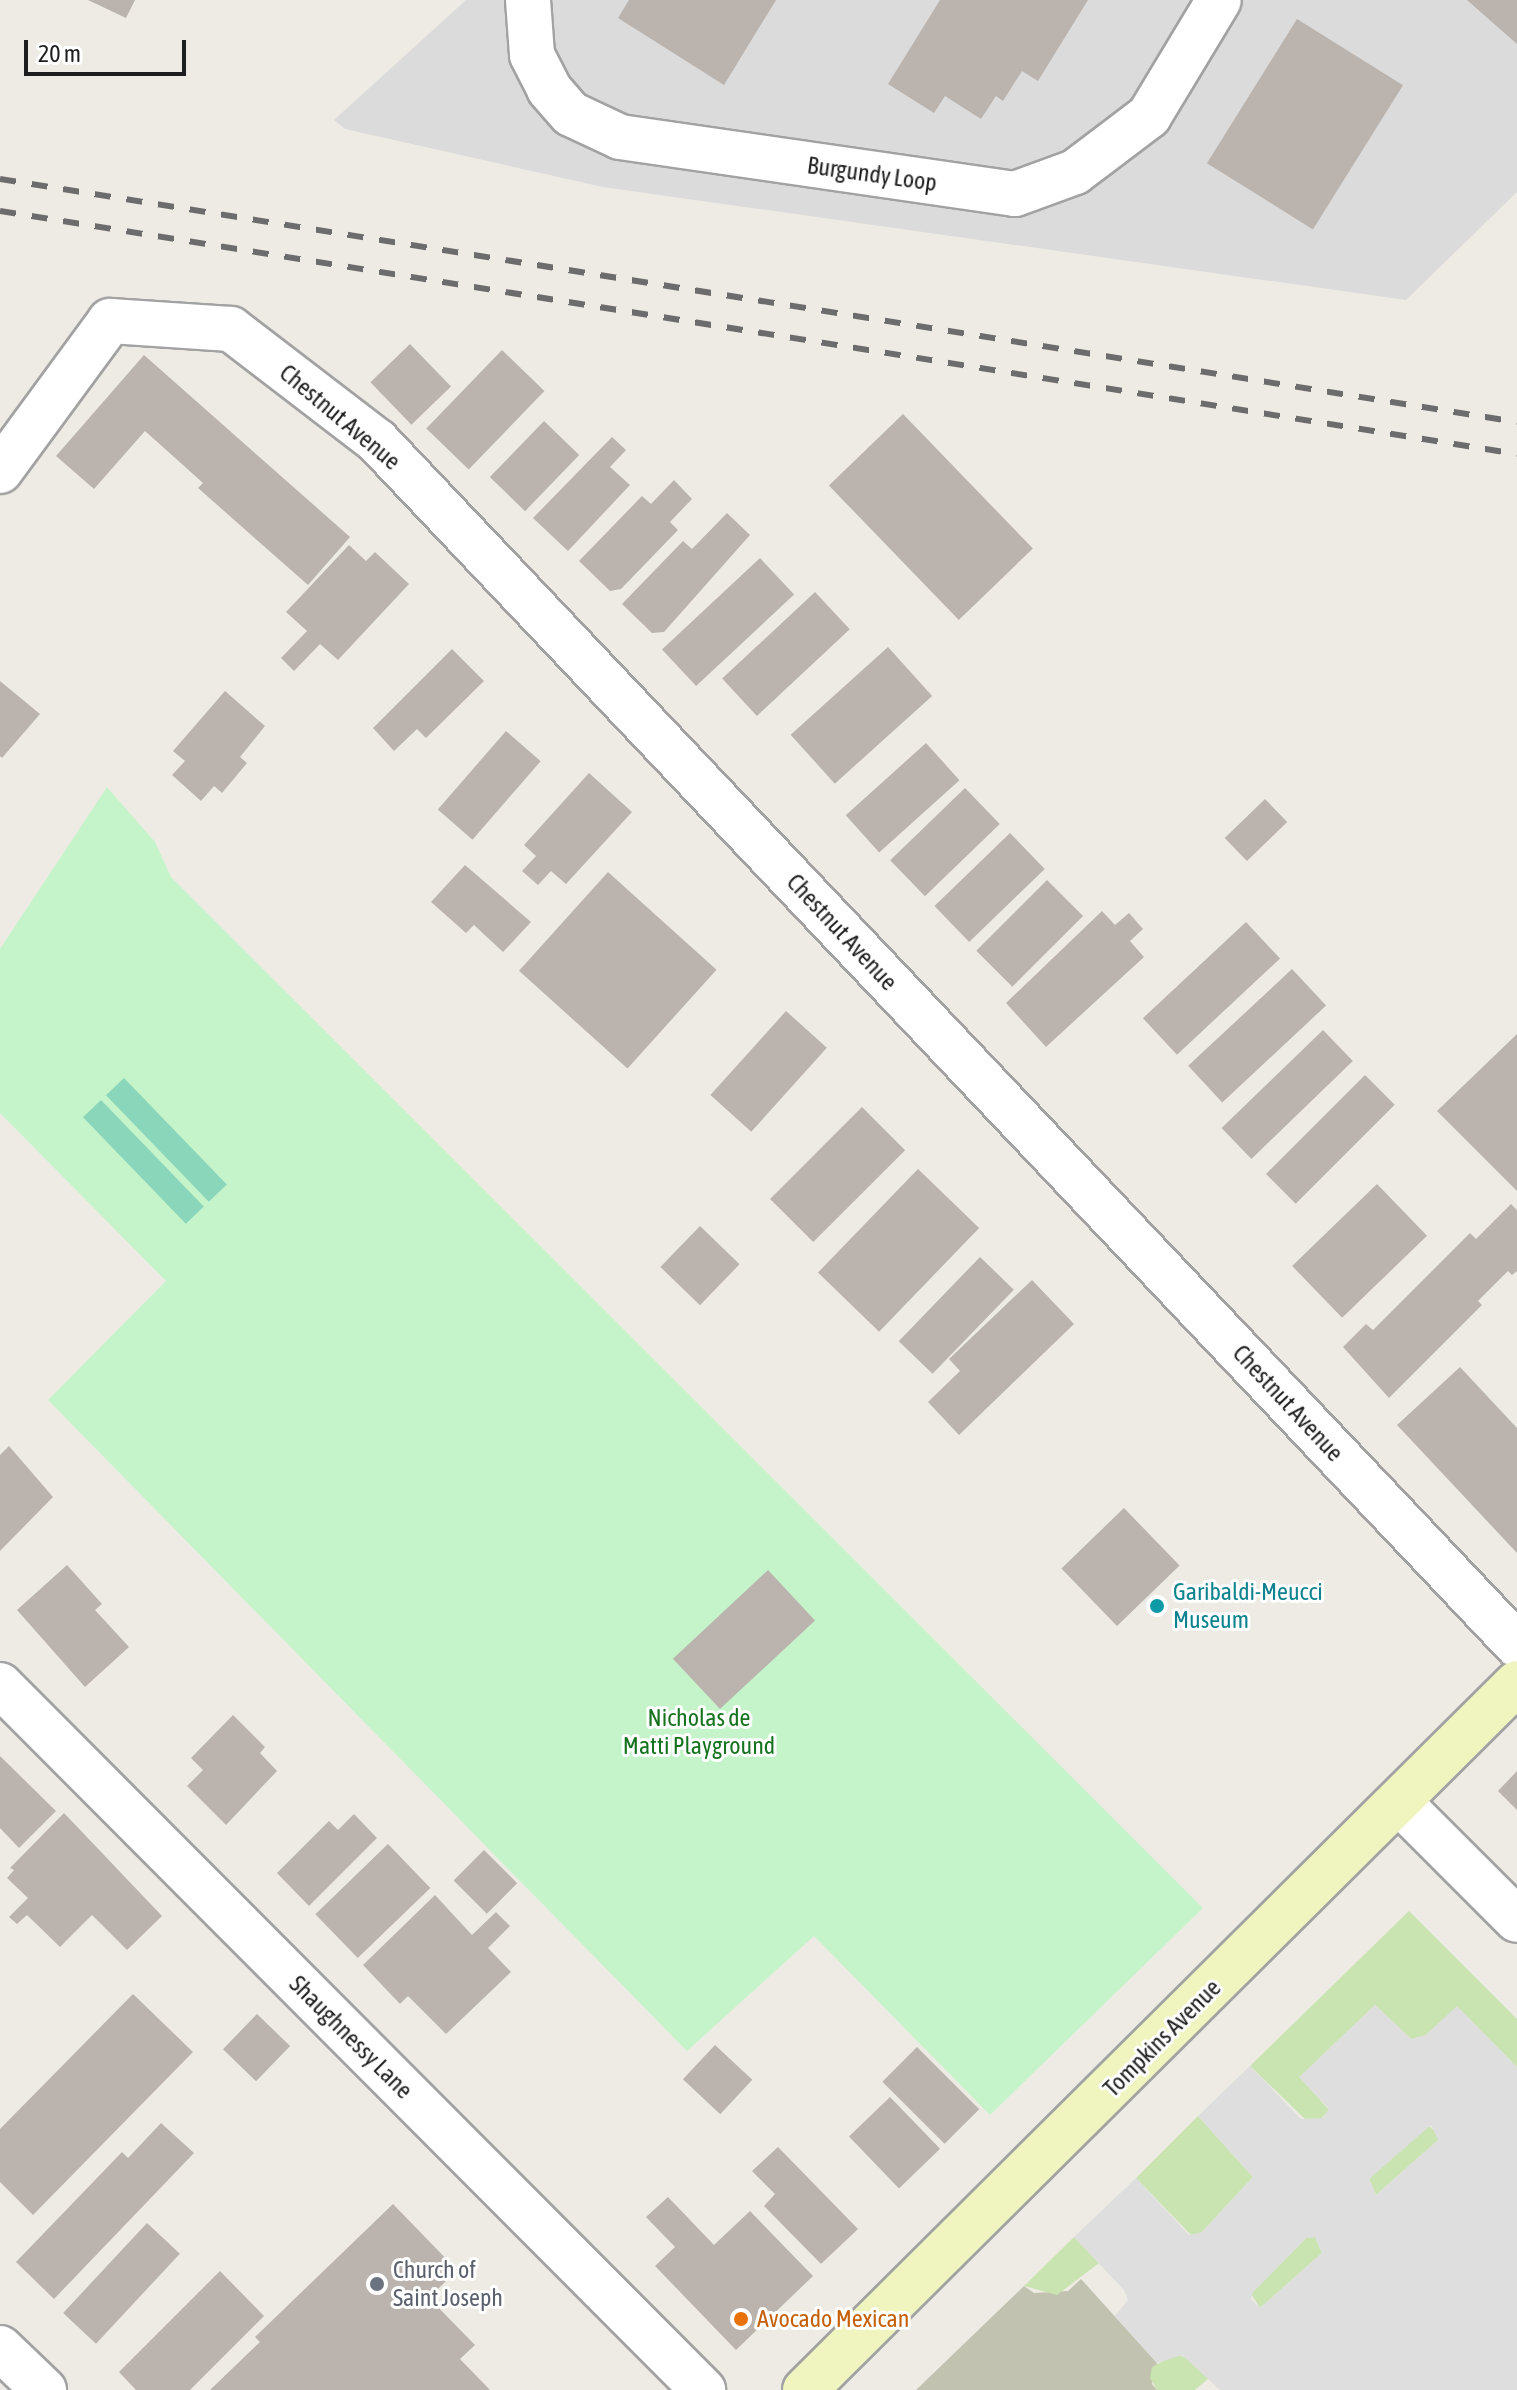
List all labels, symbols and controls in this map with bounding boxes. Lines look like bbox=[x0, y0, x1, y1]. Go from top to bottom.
scale bar bbox=[28, 24, 190, 74]
text: 20 m bbox=[38, 40, 81, 67]
street label: Burgundy Loop bbox=[805, 151, 939, 197]
street label: Chestnut Avenue bbox=[274, 358, 406, 476]
street label: Chestnut Avenue bbox=[781, 868, 903, 996]
street label: Chestnut Avenue bbox=[1227, 1339, 1349, 1467]
place label: Garibaldi-Meucci Museum bbox=[1173, 1578, 1323, 1634]
marker: Garibaldi-Meucci Museum bbox=[1148, 1597, 1166, 1615]
park label: Nicholas de Matti Playground bbox=[623, 1704, 775, 1760]
street label: Shaughnessy Lane bbox=[284, 1970, 418, 2104]
street label: Tompkins Avenue bbox=[1097, 1973, 1227, 2103]
place label: Church of Saint Joseph bbox=[393, 2256, 503, 2312]
marker: Church of Saint Joseph bbox=[368, 2275, 386, 2293]
place label: Avocado Mexican bbox=[757, 2305, 909, 2333]
marker: Avocado Mexican bbox=[732, 2310, 750, 2328]

